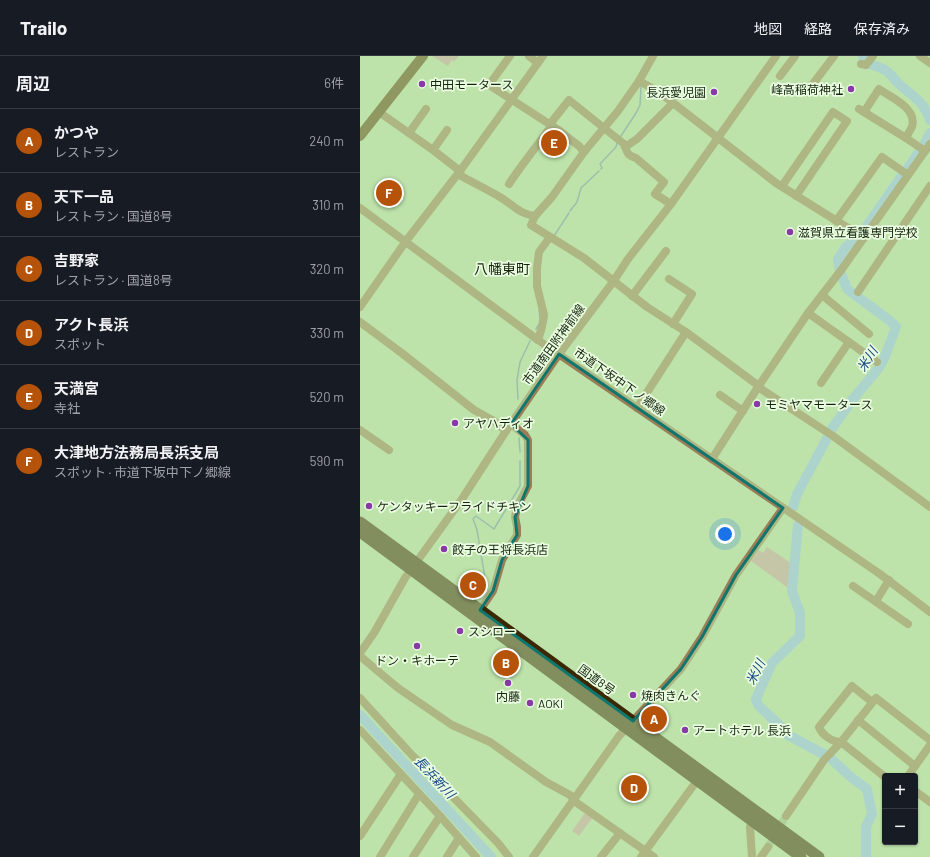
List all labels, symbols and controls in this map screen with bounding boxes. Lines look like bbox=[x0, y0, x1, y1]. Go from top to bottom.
text: Trailo bbox=[20, 16, 67, 39]
text: 地図 bbox=[754, 20, 782, 37]
text: 経路 bbox=[804, 20, 832, 37]
text: 保存済み bbox=[854, 20, 910, 37]
text: 周辺 bbox=[16, 73, 50, 93]
text: 6件 bbox=[324, 75, 344, 91]
place label: 中田モータース bbox=[430, 77, 513, 91]
marker: 中田モータース bbox=[417, 79, 427, 89]
place label: 峰高稲荷神社 bbox=[771, 82, 843, 96]
marker: 峰高稲荷神社 bbox=[846, 84, 856, 94]
place label: 長浜愛児園 bbox=[646, 85, 706, 99]
marker: 長浜愛児園 bbox=[709, 87, 719, 97]
text: かつや bbox=[54, 123, 99, 141]
pin: E bbox=[541, 128, 567, 158]
text: A bbox=[25, 133, 33, 149]
text: 240 m bbox=[309, 133, 344, 149]
text: レストラン bbox=[54, 144, 119, 160]
pin: F bbox=[376, 178, 402, 208]
text: 天下一品 bbox=[54, 187, 114, 205]
text: B bbox=[25, 197, 33, 213]
text: 310 m bbox=[312, 197, 344, 213]
text: レストラン · 国道8号 bbox=[54, 208, 173, 224]
place label: 滋賀県立看護専門学校 bbox=[798, 225, 918, 239]
marker: 滋賀県立看護専門学校 bbox=[785, 227, 795, 237]
text: 吉野家 bbox=[54, 251, 99, 269]
district label: 八幡東町 bbox=[474, 260, 530, 277]
text: C bbox=[25, 261, 33, 277]
text: 320 m bbox=[310, 261, 344, 277]
text: レストラン · 国道8号 bbox=[54, 272, 173, 288]
street label: 市道南田附神前線 bbox=[519, 301, 587, 387]
text: アクト長浜 bbox=[54, 315, 128, 333]
text: D bbox=[25, 325, 33, 341]
text: 330 m bbox=[310, 325, 344, 341]
text: スポット bbox=[54, 336, 106, 352]
water label: 米川 bbox=[853, 342, 882, 374]
street label: 市道下坂中下ノ郷線 bbox=[572, 344, 668, 418]
text: 天満宮 bbox=[54, 379, 99, 397]
text: E bbox=[25, 389, 33, 405]
text: 520 m bbox=[310, 389, 344, 405]
place label: モミヤマモータース bbox=[765, 397, 872, 411]
marker: モミヤマモータース bbox=[752, 399, 762, 409]
text: 寺社 bbox=[54, 400, 80, 416]
place label: アヤハディオ bbox=[463, 416, 534, 430]
marker: アヤハディオ bbox=[450, 418, 460, 428]
text: 大津地方法務局長浜支局 bbox=[54, 443, 219, 461]
text: F bbox=[25, 453, 33, 469]
text: 590 m bbox=[310, 453, 344, 469]
text: スポット · 市道下坂中下ノ郷線 bbox=[54, 464, 231, 480]
place label: ケンタッキーフライドチキン bbox=[377, 499, 532, 513]
marker: ケンタッキーフライドチキン bbox=[364, 501, 374, 511]
your location bbox=[715, 524, 735, 544]
place label: 餃子の王将長浜店 bbox=[452, 542, 548, 556]
marker: 餃子の王将長浜店 bbox=[439, 544, 449, 554]
pin: C bbox=[460, 570, 486, 600]
place label: スシロー bbox=[468, 624, 516, 638]
marker: スシロー bbox=[455, 626, 465, 636]
marker: ドン・キホーテ bbox=[412, 641, 422, 651]
pin: B bbox=[493, 648, 519, 678]
place label: ドン・キホーテ bbox=[375, 653, 459, 667]
water label: 米川 bbox=[742, 655, 769, 687]
street label: 国道8号 bbox=[576, 661, 618, 697]
marker: 内藤 bbox=[503, 678, 513, 688]
place label: 焼肉きんぐ bbox=[641, 688, 701, 702]
place label: 内藤 bbox=[496, 689, 520, 703]
marker: 焼肉きんぐ bbox=[628, 690, 638, 700]
place label: AOKI bbox=[538, 696, 563, 710]
marker: AOKI bbox=[525, 698, 535, 708]
pin: A bbox=[641, 704, 667, 734]
place label: アートホテル 長浜 bbox=[693, 723, 791, 737]
marker: アートホテル 長浜 bbox=[680, 725, 690, 735]
water label: 長浜新川 bbox=[411, 753, 460, 803]
pin: D bbox=[621, 773, 647, 803]
map controls bbox=[882, 773, 918, 845]
button: + bbox=[882, 773, 918, 809]
button: − bbox=[882, 809, 918, 845]

